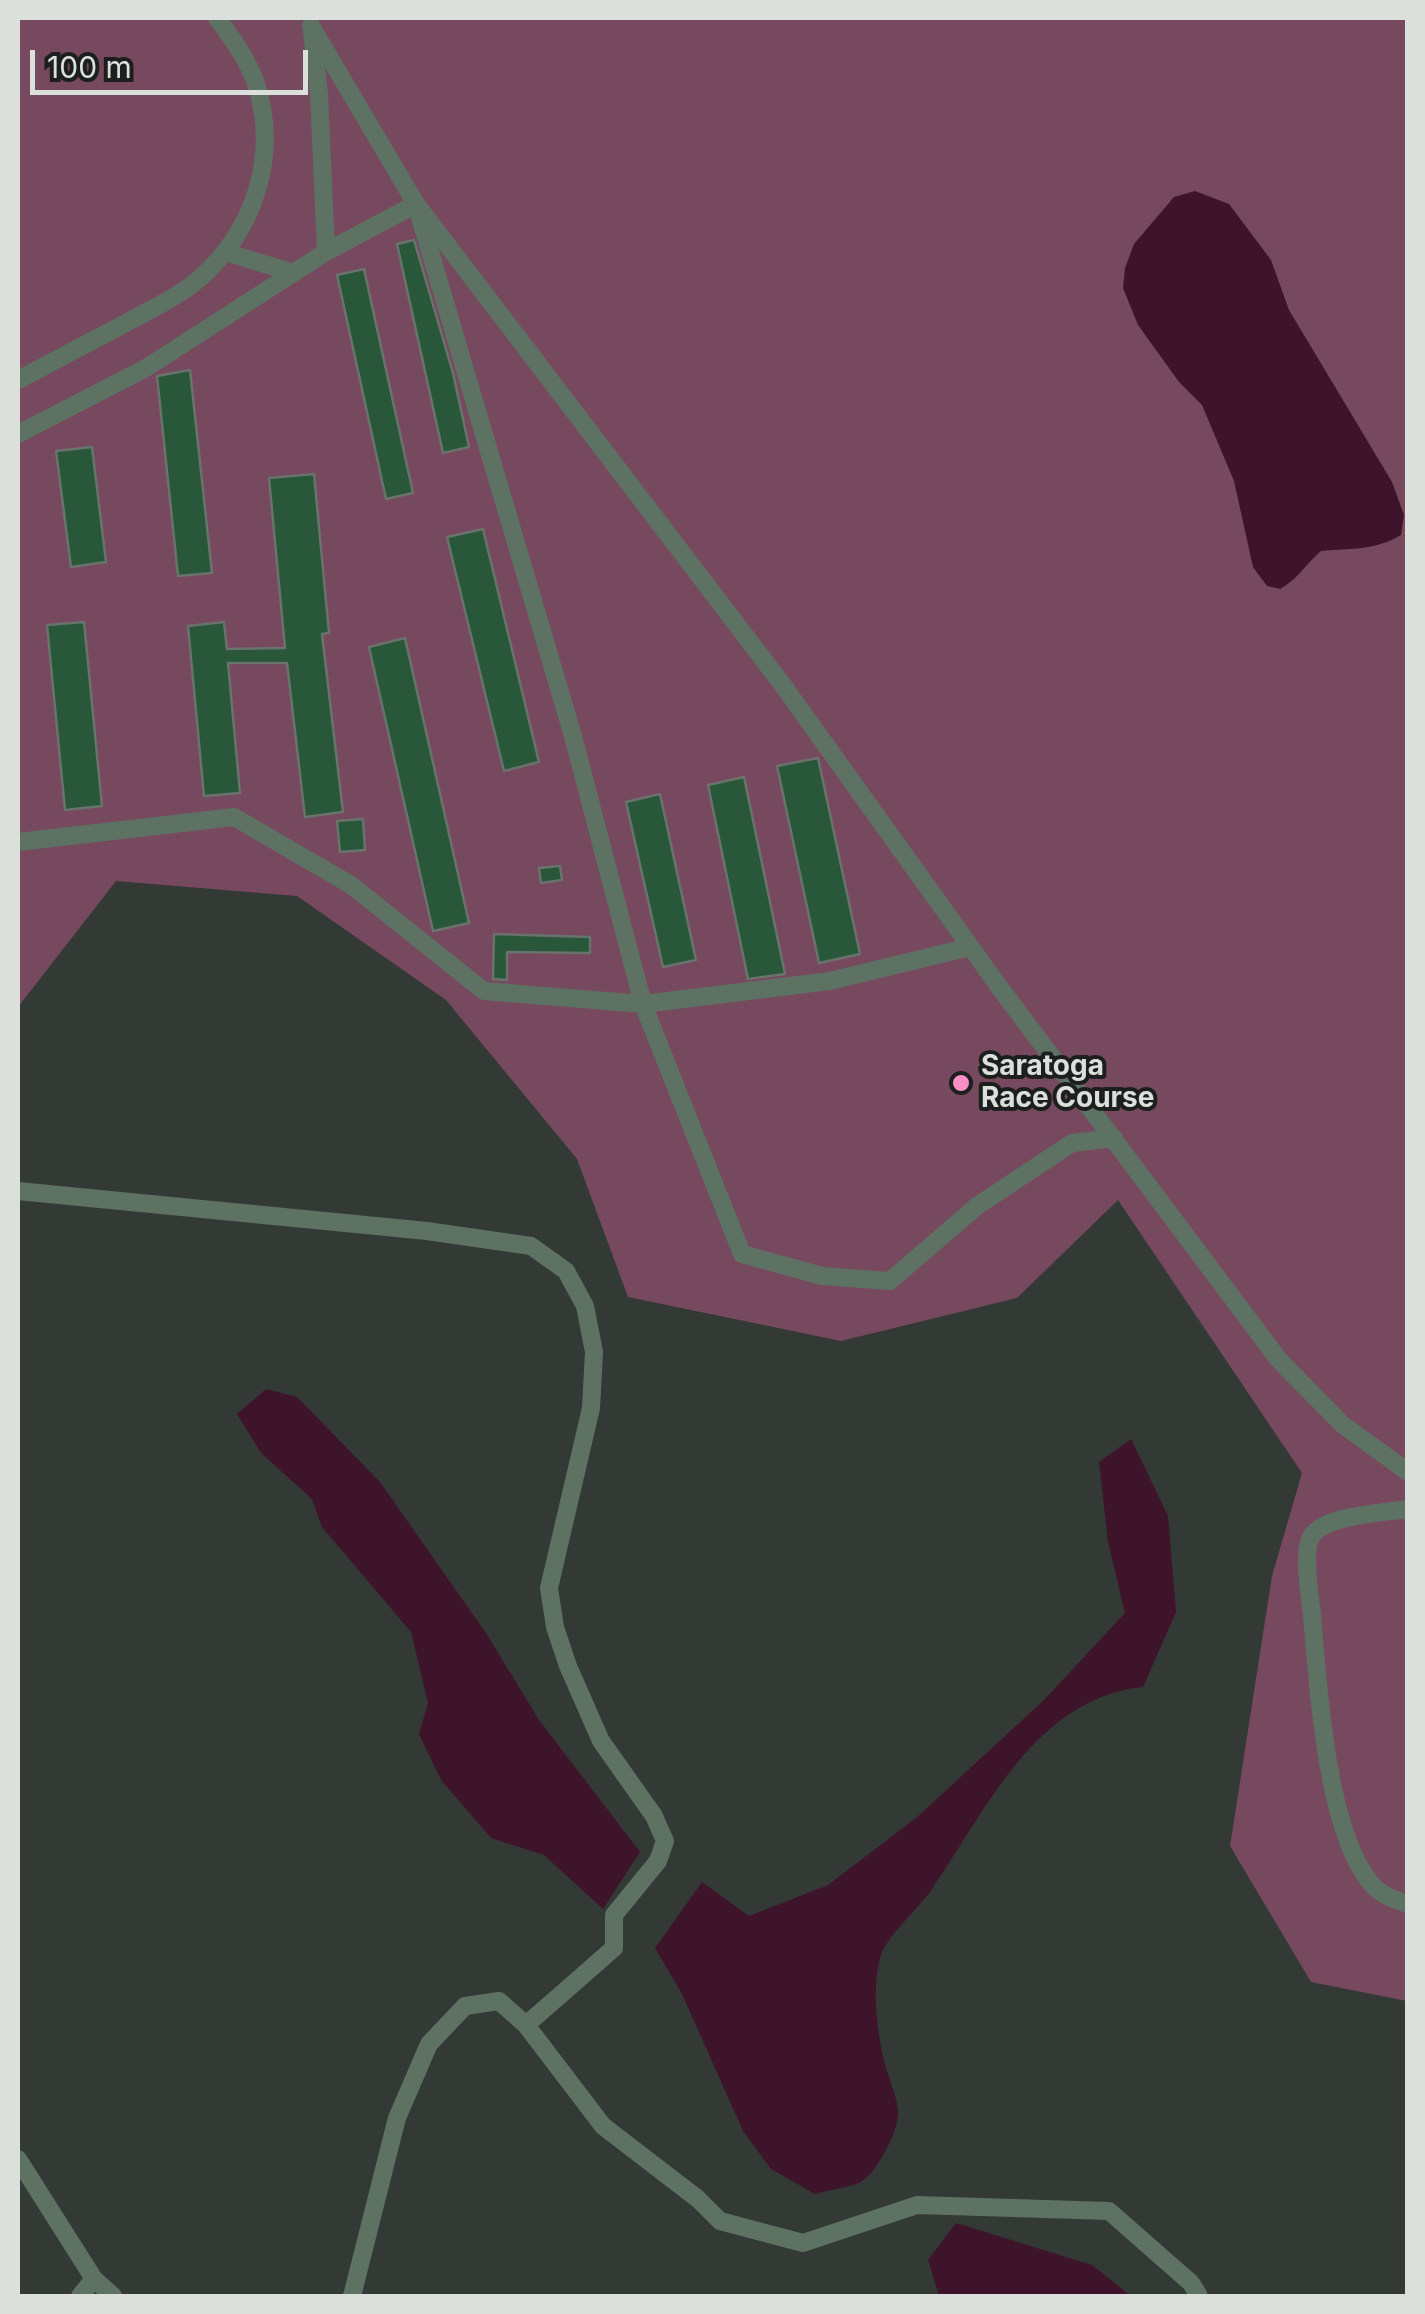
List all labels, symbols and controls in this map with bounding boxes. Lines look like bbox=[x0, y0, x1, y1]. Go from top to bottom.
scale bar bbox=[35, 30, 312, 92]
text: 100 m bbox=[47, 49, 132, 85]
place label: Saratoga Race Course bbox=[981, 1050, 1154, 1116]
marker: Saratoga Race Course bbox=[950, 1072, 972, 1094]

